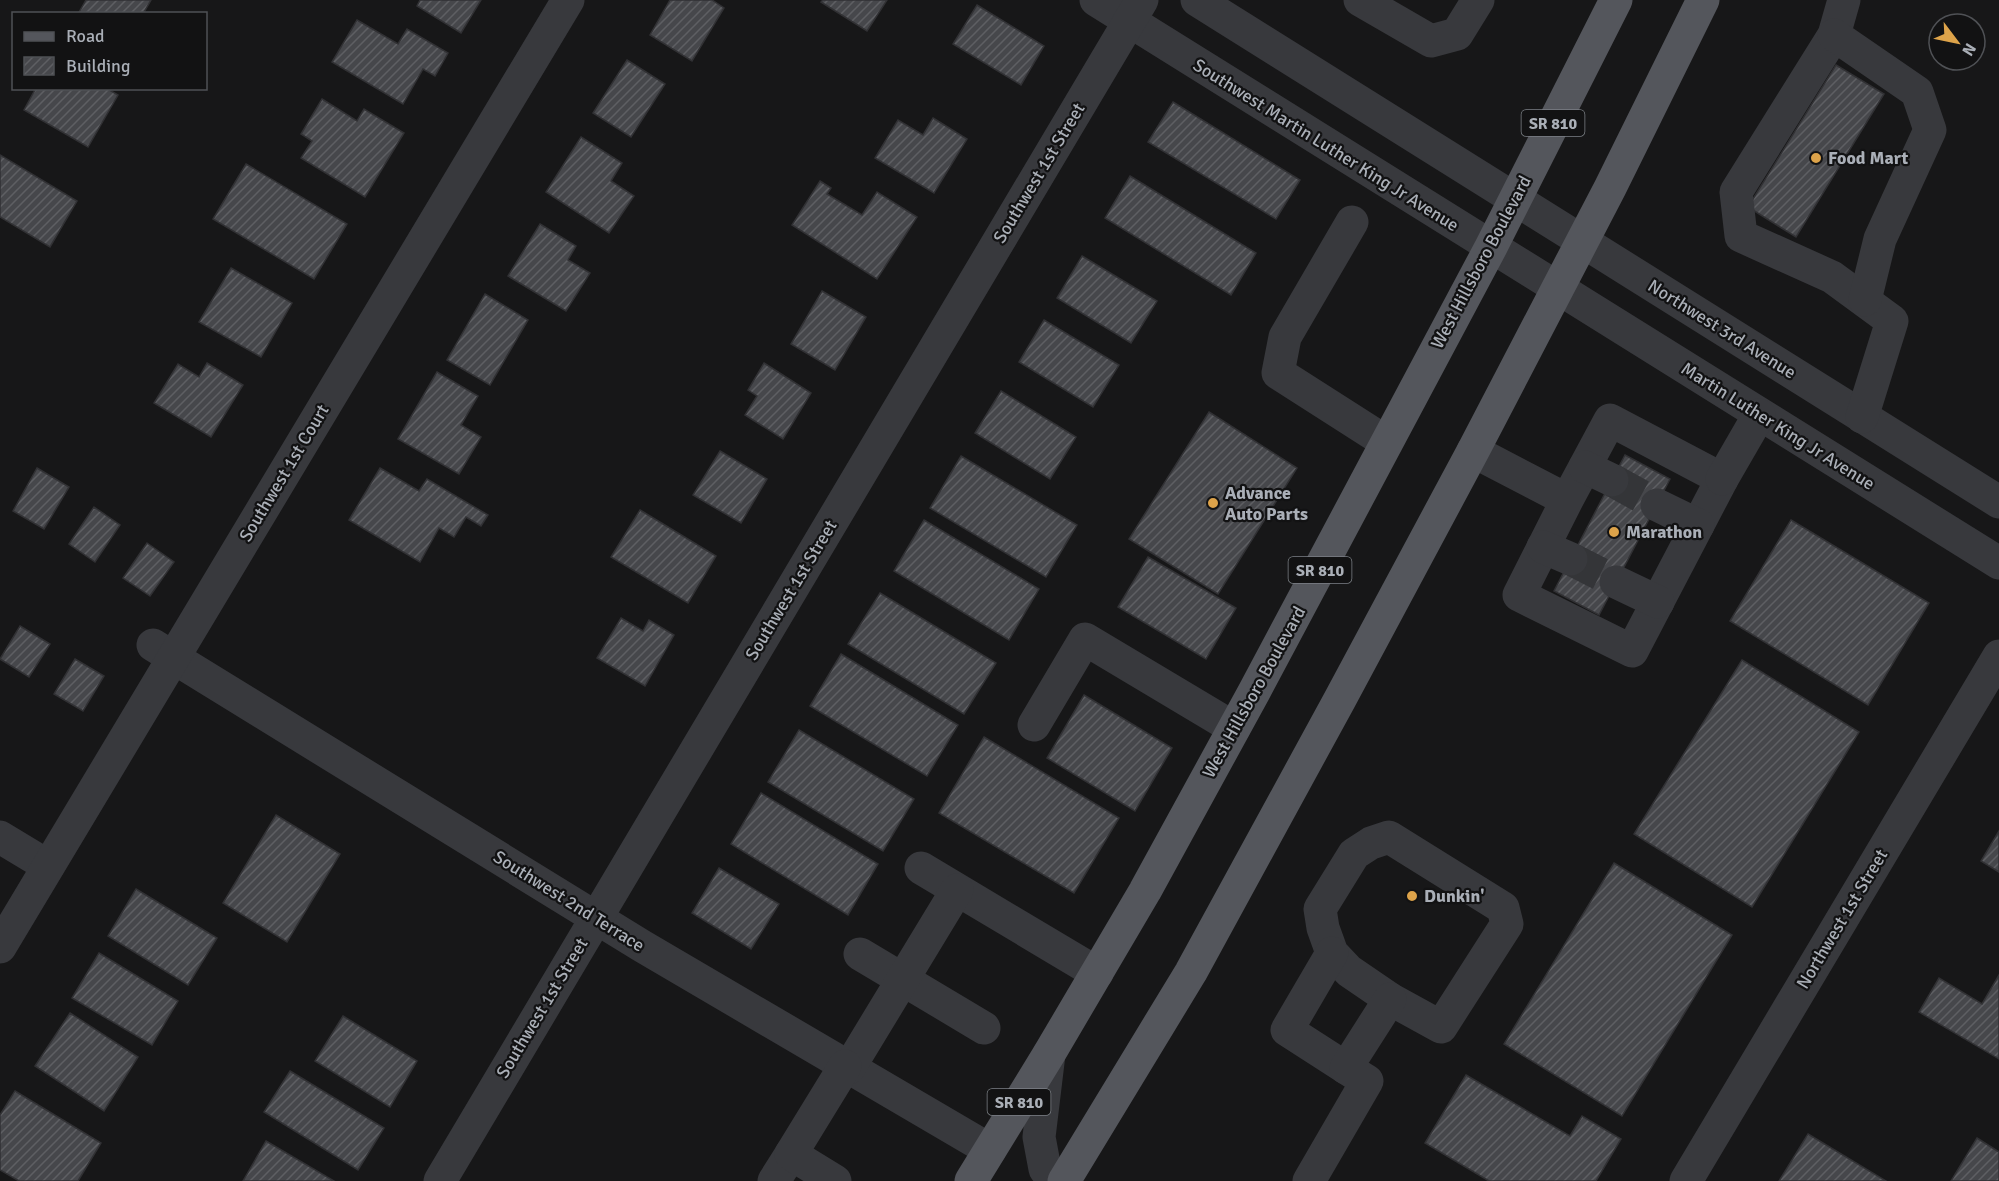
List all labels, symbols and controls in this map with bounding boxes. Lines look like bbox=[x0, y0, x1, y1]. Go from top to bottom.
legend bbox=[12, 12, 207, 90]
north arrow bbox=[1927, 12, 1987, 72]
text: Road bbox=[66, 25, 105, 47]
text: N bbox=[1957, 39, 1980, 59]
street label: Southwest Martin Luther King Jr Avenue bbox=[1189, 54, 1463, 236]
text: Building bbox=[66, 55, 130, 77]
street label: Southwest 1st Street bbox=[988, 99, 1090, 247]
road number: SR 810 bbox=[1522, 110, 1584, 136]
place label: Food Mart bbox=[1828, 147, 1909, 169]
marker: Food Mart bbox=[1809, 151, 1823, 165]
street label: West Hillsboro Boulevard bbox=[1426, 172, 1536, 352]
street label: Northwest 3rd Avenue bbox=[1644, 275, 1800, 383]
street label: Martin Luther King Jr Avenue bbox=[1677, 357, 1879, 495]
street label: Southwest 1st Court bbox=[234, 400, 334, 546]
place label: Advance Auto Parts bbox=[1225, 482, 1308, 525]
marker: Advance Auto Parts bbox=[1206, 496, 1220, 510]
street label: Southwest 1st Street bbox=[740, 516, 842, 664]
place label: Marathon bbox=[1626, 521, 1702, 543]
marker: Marathon bbox=[1607, 525, 1621, 539]
road number: SR 810 bbox=[1288, 557, 1352, 583]
street label: West Hillsboro Boulevard bbox=[1198, 602, 1310, 782]
street label: Northwest 1st Street bbox=[1792, 845, 1892, 993]
street label: Southwest 2nd Terrace bbox=[489, 846, 649, 956]
place label: Dunkin' bbox=[1424, 885, 1484, 907]
marker: Dunkin' bbox=[1405, 889, 1419, 903]
street label: Southwest 1st Street bbox=[491, 934, 593, 1082]
road number: SR 810 bbox=[988, 1089, 1050, 1115]

